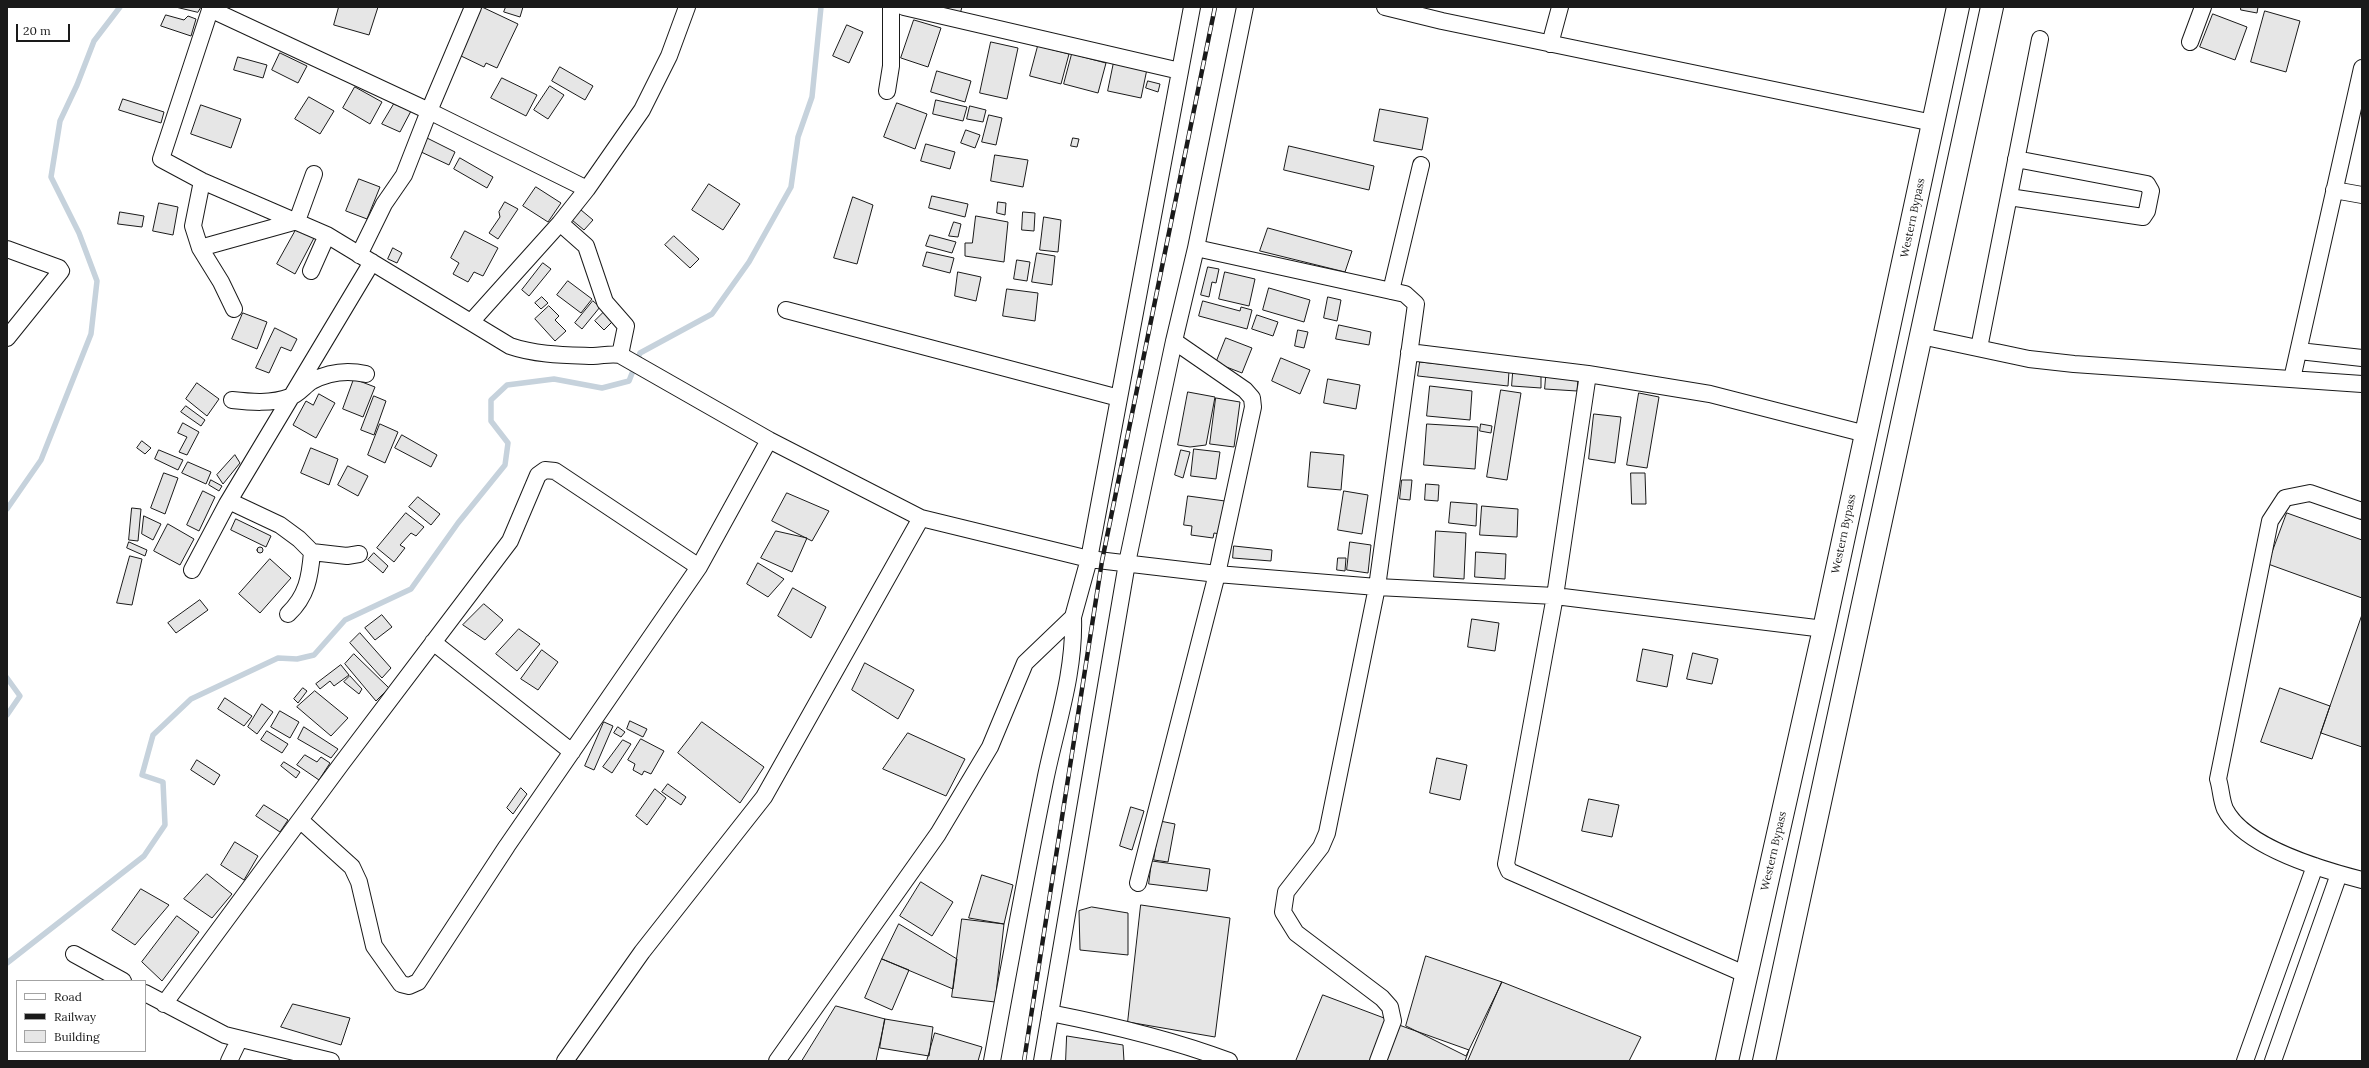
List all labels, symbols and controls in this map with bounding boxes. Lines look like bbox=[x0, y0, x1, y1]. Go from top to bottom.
scale bar bbox=[18, 16, 72, 42]
text: 20 m bbox=[23, 23, 51, 38]
street label: Western Bypass bbox=[1898, 177, 1928, 259]
street label: Western Bypass bbox=[1829, 493, 1859, 575]
street label: Western Bypass bbox=[1758, 810, 1790, 892]
legend bbox=[16, 980, 146, 1052]
text: Road bbox=[54, 989, 82, 1004]
text: Railway bbox=[54, 1009, 96, 1024]
text: Building bbox=[54, 1029, 100, 1044]

